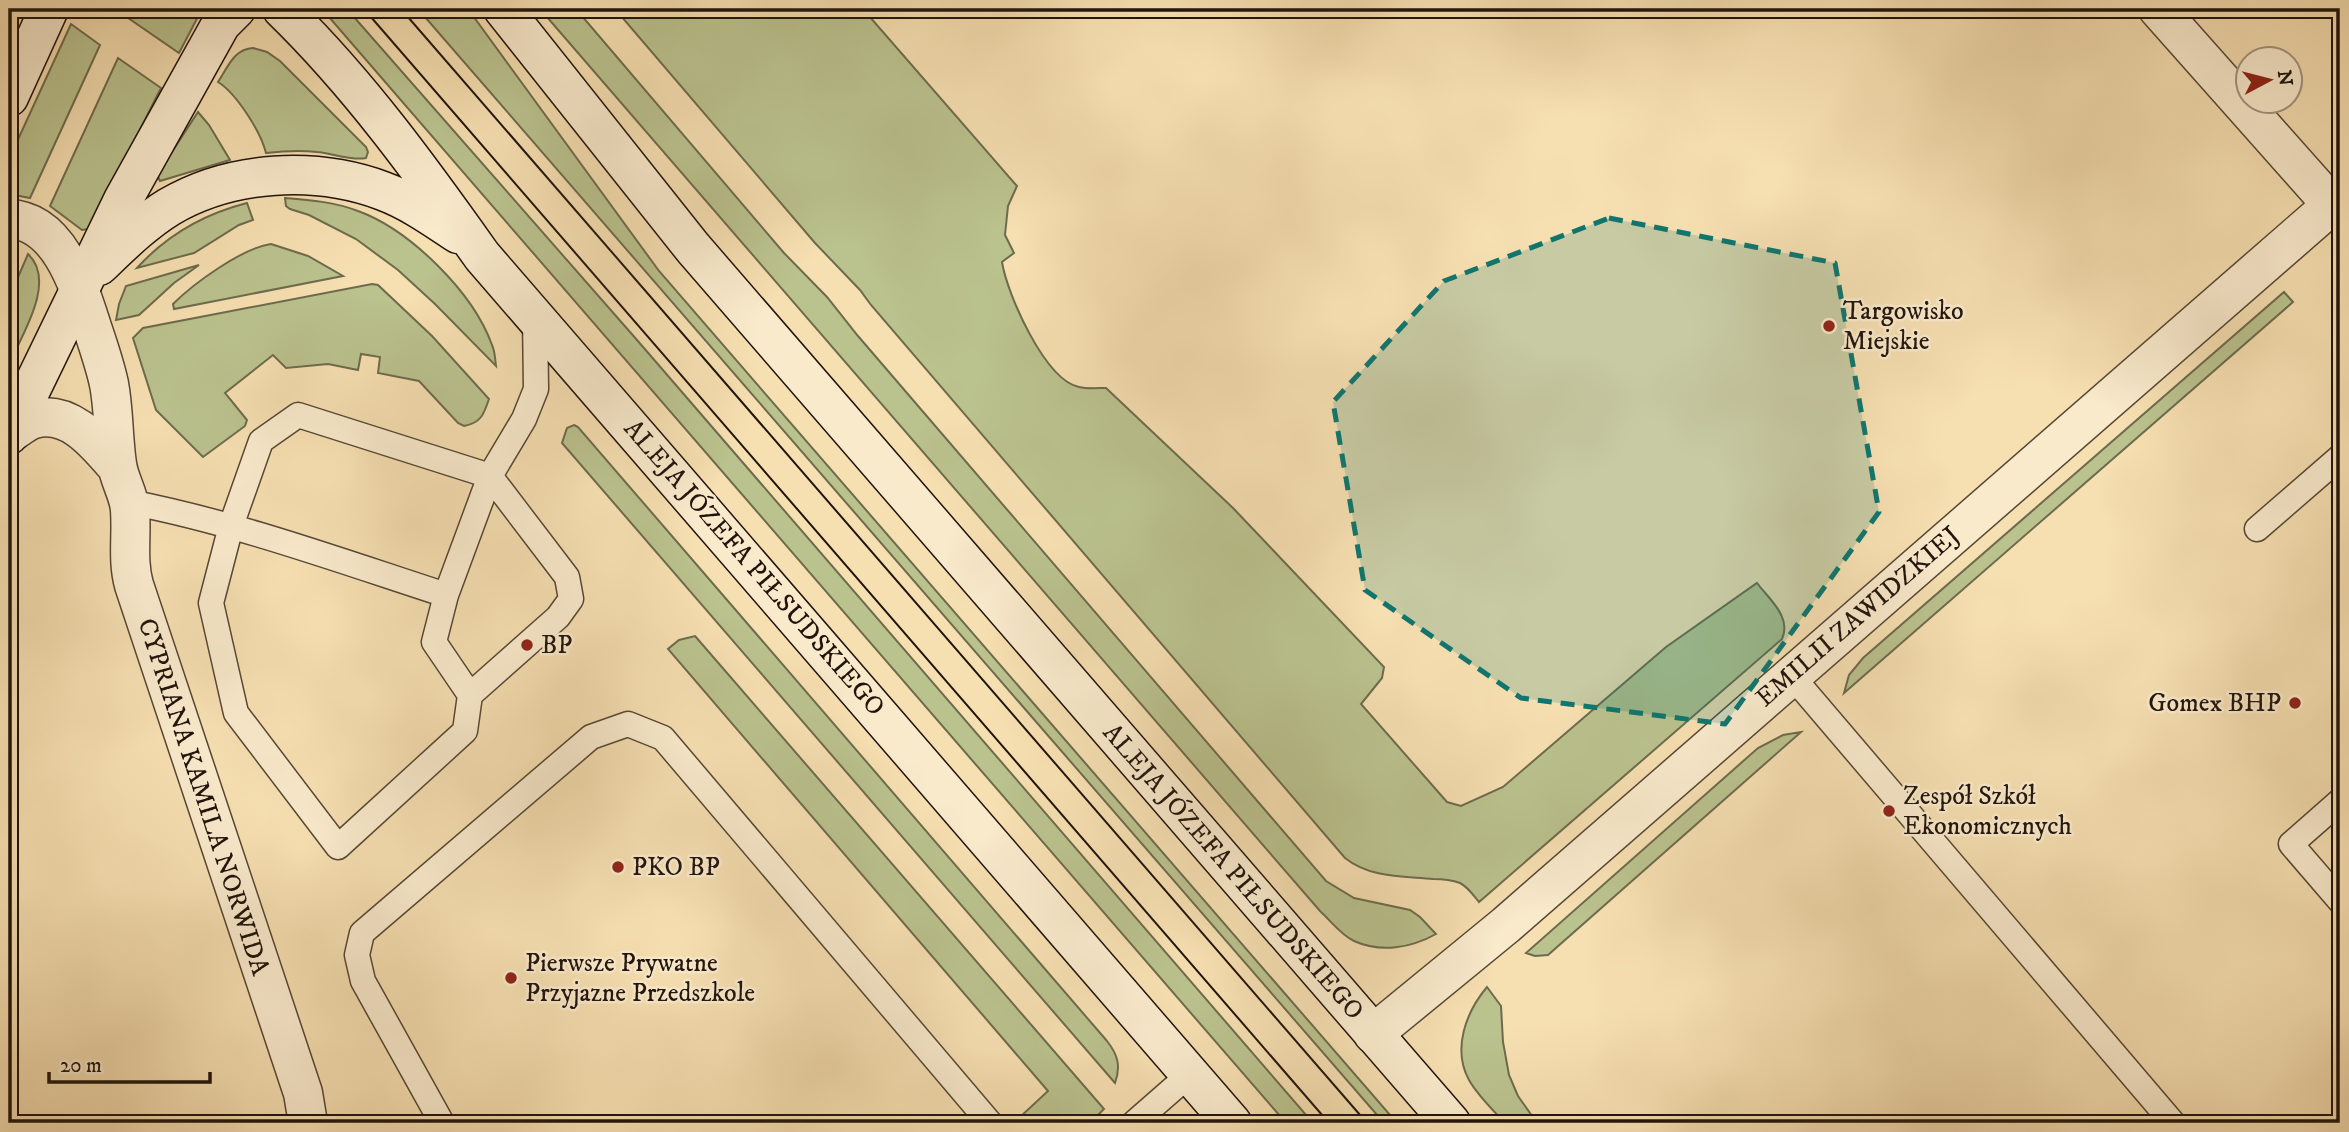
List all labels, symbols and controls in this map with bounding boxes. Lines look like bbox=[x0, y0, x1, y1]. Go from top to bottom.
north arrow bbox=[2234, 46, 2304, 116]
text: N bbox=[2272, 69, 2297, 88]
place label: Targowisko Miejskie bbox=[1843, 295, 1964, 358]
marker: Targowisko Miejskie bbox=[1821, 318, 1837, 334]
street label: ALEJA JÓZEFA PIŁSUDSKIEGO bbox=[616, 412, 893, 723]
street label: EMILII ZAWIDZKIEJ bbox=[1749, 519, 1967, 715]
street label: CYPRIANA KAMILA NORWIDA bbox=[130, 614, 276, 980]
place label: BP bbox=[541, 629, 572, 662]
marker: BP bbox=[519, 637, 535, 653]
place label: Gomex BHP bbox=[2148, 687, 2281, 720]
marker: Gomex BHP bbox=[2287, 695, 2303, 711]
street label: ALEJA JÓZEFA PIŁSUDSKIEGO bbox=[1095, 716, 1372, 1027]
place label: Zespół Szkół Ekonomicznych bbox=[1903, 780, 2072, 843]
marker: Zespół Szkół Ekonomicznych bbox=[1881, 803, 1897, 819]
place label: PKO BP bbox=[632, 851, 720, 884]
marker: PKO BP bbox=[610, 859, 626, 875]
place label: Pierwsze Prywatne Przyjazne Przedszkole bbox=[525, 947, 755, 1010]
marker: Pierwsze Prywatne Przyjazne Przedszkole bbox=[503, 970, 519, 986]
scale bar bbox=[49, 1041, 210, 1085]
text: 20 m bbox=[60, 1053, 102, 1079]

